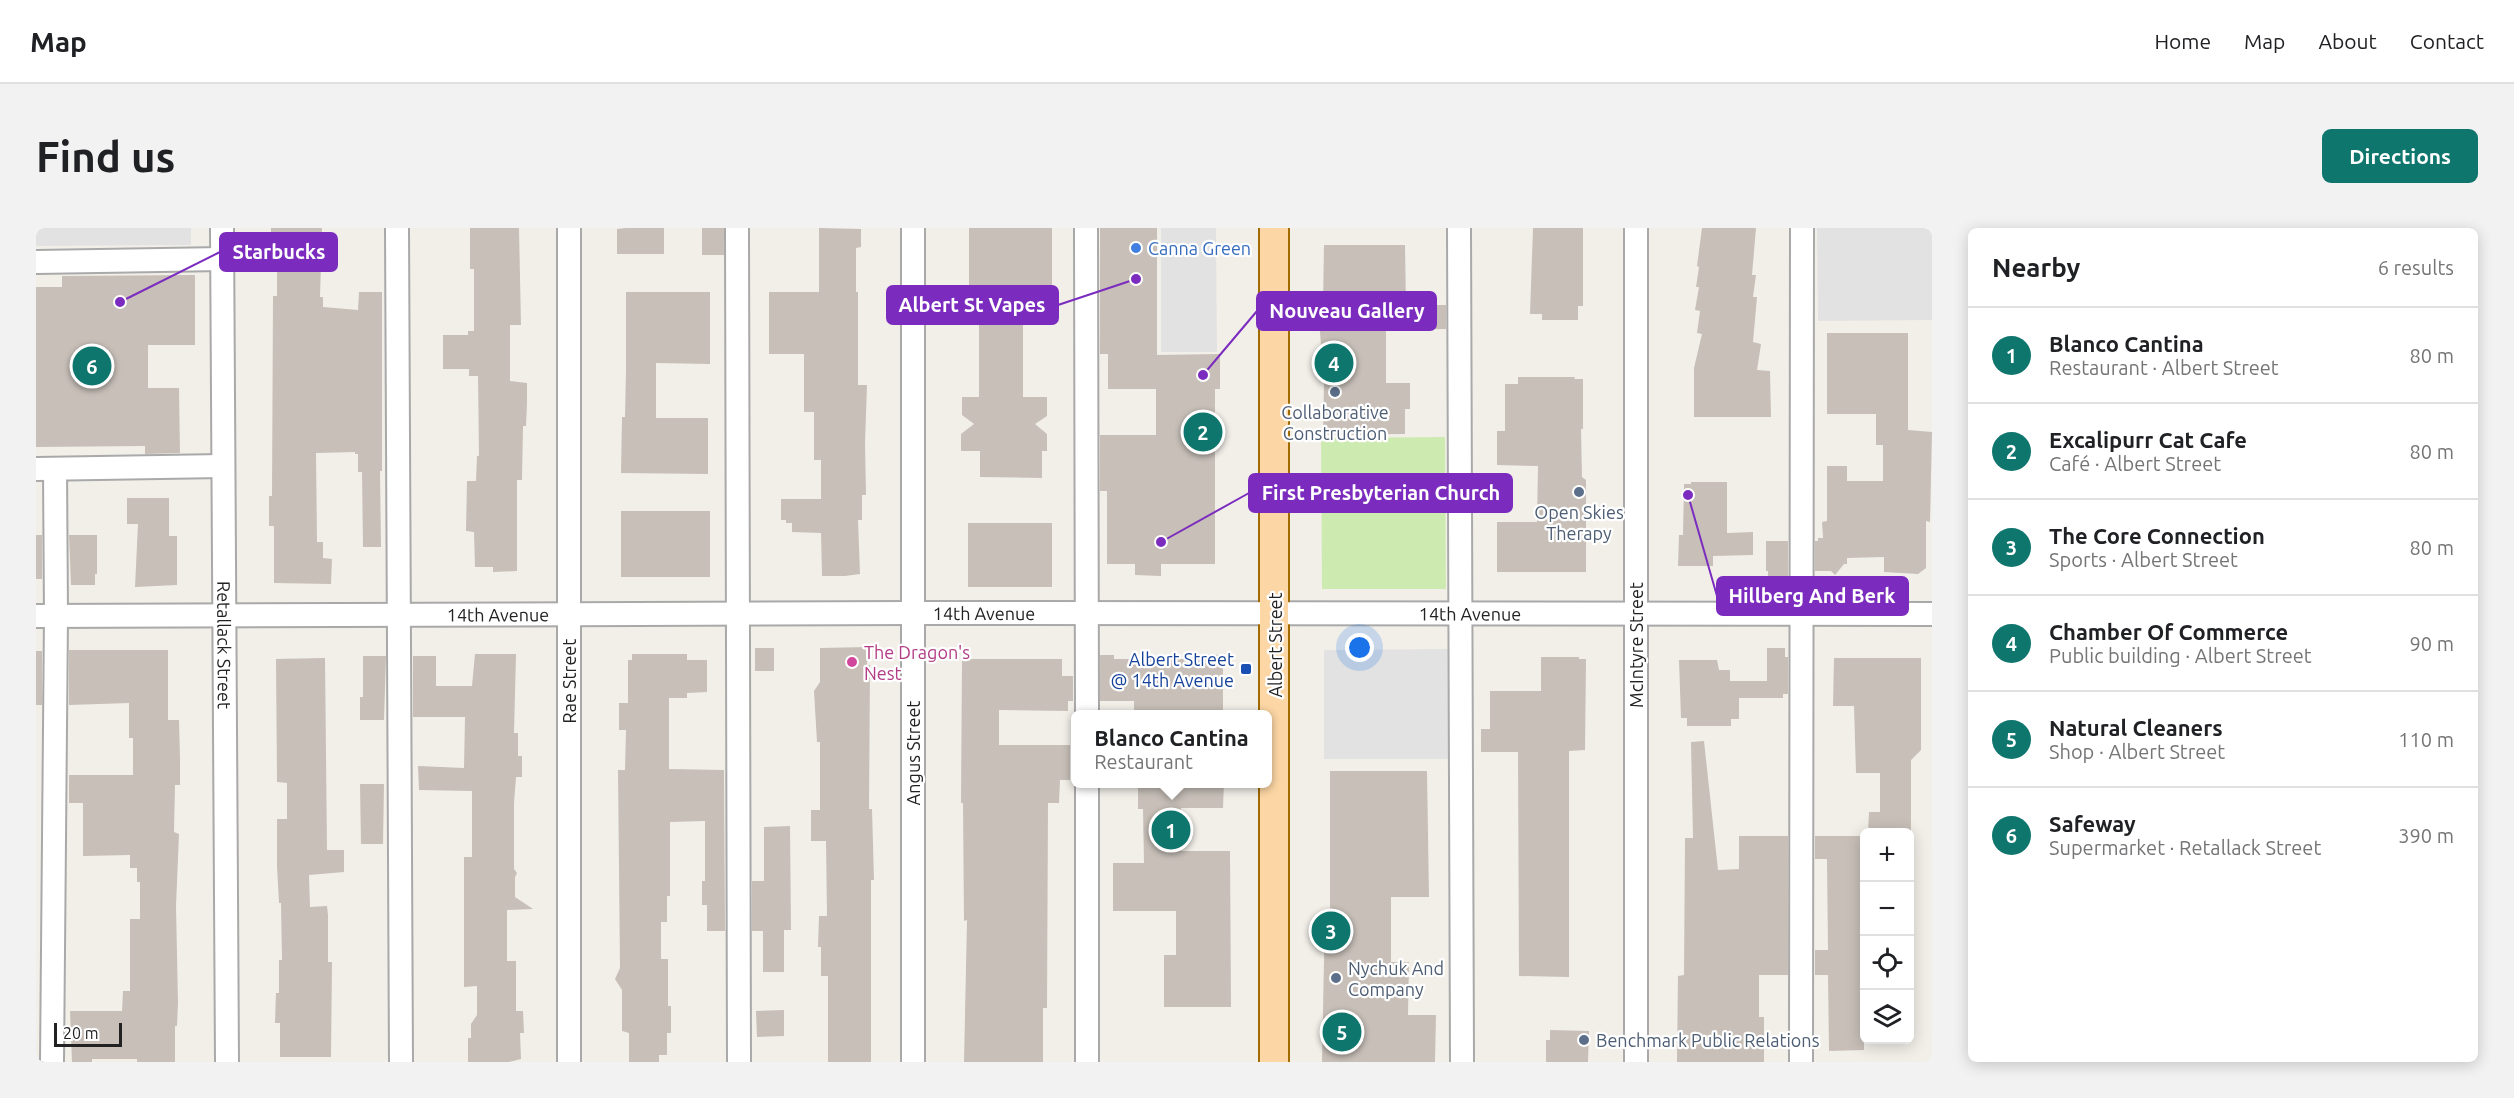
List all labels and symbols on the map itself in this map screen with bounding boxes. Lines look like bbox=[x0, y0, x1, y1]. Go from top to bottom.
callout: Starbucks bbox=[220, 233, 337, 271]
place label: Canna Green bbox=[1148, 238, 1251, 258]
text: Starbucks bbox=[233, 240, 325, 263]
marker: Canna Green bbox=[1129, 241, 1143, 255]
callout: Albert St Vapes bbox=[887, 286, 1058, 324]
callout: Nouveau Gallery bbox=[1257, 292, 1436, 330]
text: Albert St Vapes bbox=[898, 293, 1046, 316]
text: Nouveau Gallery bbox=[1269, 299, 1425, 322]
pin: 4 bbox=[1314, 340, 1354, 386]
pin: 6 bbox=[72, 344, 112, 388]
marker: Collaborative Construction bbox=[1328, 385, 1342, 399]
place label: Collaborative Construction bbox=[1281, 402, 1389, 443]
pin: 2 bbox=[1184, 410, 1222, 454]
callout: First Presbyterian Church bbox=[1249, 474, 1512, 512]
text: First Presbyterian Church bbox=[1262, 481, 1500, 504]
marker: Open Skies Therapy bbox=[1572, 485, 1586, 499]
place label: Open Skies Therapy bbox=[1534, 502, 1624, 543]
callout: Hillberg And Berk bbox=[1717, 577, 1908, 615]
street label: Retallack Street bbox=[214, 581, 235, 709]
street label: McIntyre Street bbox=[1626, 582, 1646, 708]
text: Hillberg And Berk bbox=[1729, 584, 1895, 607]
street label: Albert Street bbox=[1265, 592, 1285, 698]
street label: 14th Avenue bbox=[933, 603, 1035, 623]
street label: 14th Avenue bbox=[1419, 603, 1521, 624]
street label: 14th Avenue bbox=[447, 604, 549, 625]
your location bbox=[1345, 633, 1374, 662]
street label: Rae Street bbox=[559, 639, 579, 723]
place label: The Dragon's Nest bbox=[864, 642, 970, 683]
place label: Albert Street @ 14th Avenue bbox=[1110, 649, 1234, 690]
marker: The Dragon's Nest bbox=[845, 655, 859, 669]
marker: Albert Street @ 14th Avenue bbox=[1239, 662, 1253, 676]
street label: Angus Street bbox=[903, 701, 923, 805]
pin: 1 bbox=[1152, 808, 1190, 852]
pin: 3 bbox=[1312, 908, 1350, 954]
place label: Nychuk And Company bbox=[1348, 958, 1444, 999]
marker: Nychuk And Company bbox=[1329, 971, 1343, 985]
pin: 5 bbox=[1322, 1010, 1362, 1054]
scale bar bbox=[54, 1020, 122, 1048]
place label: Benchmark Public Relations bbox=[1596, 1030, 1820, 1050]
marker: Benchmark Public Relations bbox=[1577, 1033, 1591, 1047]

